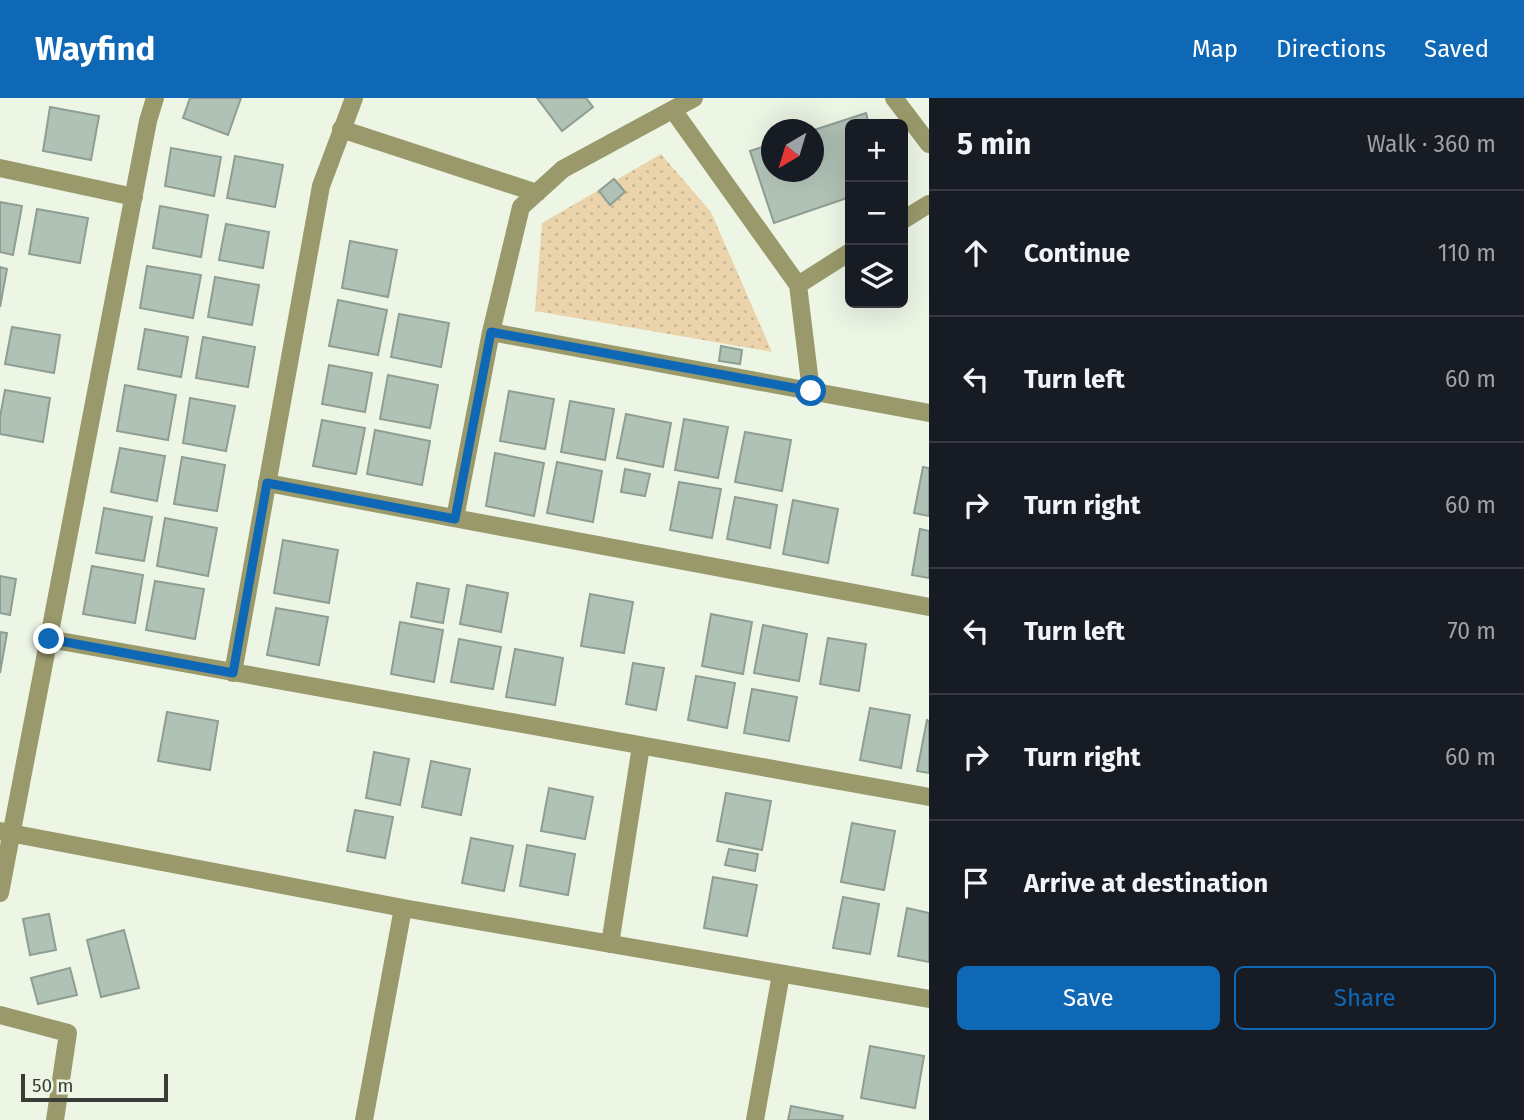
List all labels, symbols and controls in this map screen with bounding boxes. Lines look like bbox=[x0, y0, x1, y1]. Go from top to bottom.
text: Wayfind bbox=[35, 29, 155, 69]
text: Map bbox=[1192, 35, 1238, 63]
text: Directions bbox=[1276, 35, 1386, 63]
text: Saved bbox=[1424, 35, 1489, 63]
north arrow bbox=[761, 119, 824, 182]
map controls bbox=[845, 119, 908, 308]
button: + bbox=[845, 119, 908, 182]
text: 5 min bbox=[957, 126, 1031, 162]
text: Walk · 360 m bbox=[1367, 130, 1496, 158]
button: − bbox=[845, 182, 908, 245]
icon: ahead bbox=[957, 234, 995, 272]
text: Continue bbox=[1024, 238, 1130, 269]
text: 110 m bbox=[1438, 239, 1496, 267]
button: layers bbox=[845, 245, 908, 308]
icon: left bbox=[957, 360, 995, 398]
text: Turn left bbox=[1024, 364, 1125, 395]
text: 60 m bbox=[1445, 365, 1496, 393]
route start bbox=[795, 375, 826, 406]
icon: right bbox=[957, 486, 995, 524]
text: Turn right bbox=[1024, 490, 1141, 521]
text: 60 m bbox=[1445, 491, 1496, 519]
icon: left bbox=[957, 612, 995, 650]
text: Turn left bbox=[1024, 616, 1125, 647]
text: 70 m bbox=[1447, 617, 1496, 645]
route end bbox=[33, 623, 64, 654]
icon: right bbox=[957, 738, 995, 776]
text: Turn right bbox=[1024, 742, 1141, 773]
text: 60 m bbox=[1445, 743, 1496, 771]
icon: arrive bbox=[957, 864, 995, 902]
text: Arrive at destination bbox=[1024, 868, 1268, 899]
button: Save bbox=[957, 966, 1220, 1030]
button: Share bbox=[1234, 966, 1496, 1030]
scale bar bbox=[21, 1071, 168, 1103]
text: 50 m bbox=[32, 1074, 73, 1097]

